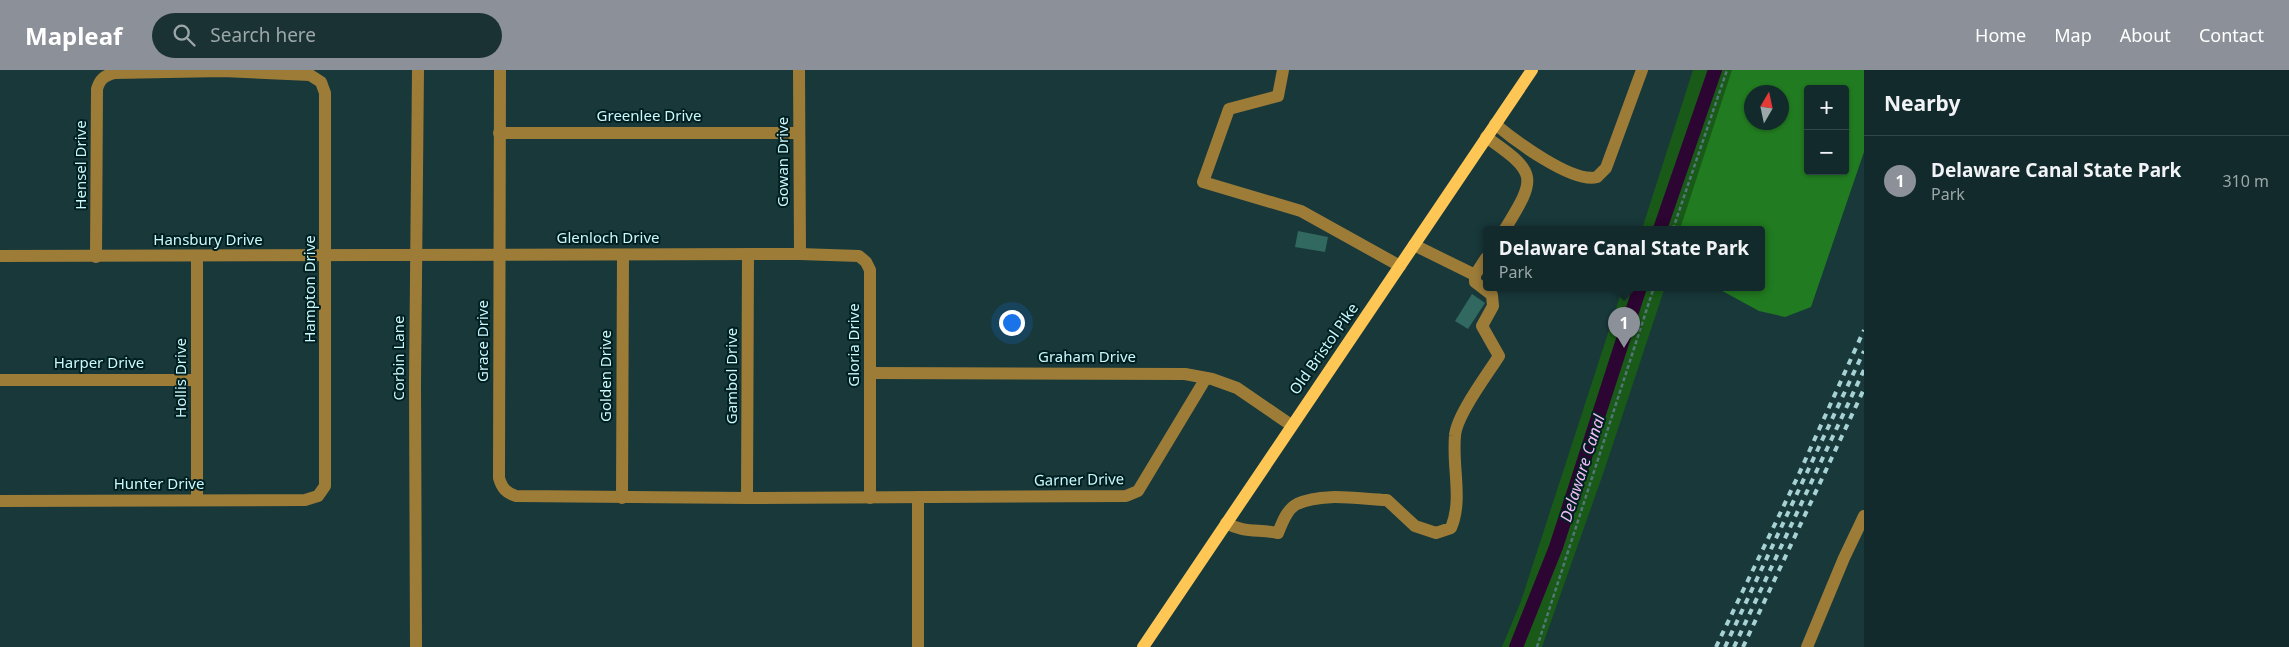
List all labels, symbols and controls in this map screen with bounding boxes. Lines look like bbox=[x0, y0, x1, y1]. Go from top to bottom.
search box bbox=[152, 13, 502, 58]
text: Mapleaf bbox=[25, 19, 122, 52]
icon: search bbox=[170, 21, 198, 49]
text: Search here bbox=[210, 22, 316, 48]
text: Home bbox=[1975, 23, 2026, 47]
text: Map bbox=[2054, 23, 2092, 47]
text: About bbox=[2120, 23, 2171, 47]
text: Contact bbox=[2199, 23, 2264, 47]
north arrow bbox=[1744, 85, 1789, 130]
map controls bbox=[1804, 85, 1849, 175]
button: + bbox=[1804, 85, 1849, 130]
text: Nearby bbox=[1884, 89, 1960, 117]
street label: Greenlee Drive bbox=[597, 105, 701, 125]
street label: Gowan Drive bbox=[772, 117, 792, 207]
street label: Hensel Drive bbox=[70, 120, 90, 210]
button: − bbox=[1804, 130, 1849, 175]
text: Delaware Canal State Park bbox=[1931, 157, 2181, 183]
text: 1 bbox=[1895, 170, 1905, 192]
text: 310 m bbox=[2222, 170, 2269, 192]
text: Park bbox=[1931, 183, 1965, 205]
popup bbox=[1483, 226, 1765, 291]
street label: Glenloch Drive bbox=[557, 227, 659, 247]
street label: Hansbury Drive bbox=[153, 229, 263, 249]
street label: Hampton Drive bbox=[299, 235, 319, 343]
text: Delaware Canal State Park bbox=[1499, 235, 1749, 261]
text: Park bbox=[1499, 261, 1533, 283]
street label: Old Bristol Pike bbox=[1284, 299, 1362, 398]
street label: Grace Drive bbox=[472, 300, 492, 382]
street label: Gloria Drive bbox=[843, 303, 863, 387]
pin: 1 bbox=[1608, 307, 1640, 348]
your location bbox=[999, 310, 1025, 336]
street label: Corbin Lane bbox=[388, 315, 408, 401]
street label: Gambol Drive bbox=[721, 328, 741, 424]
street label: Golden Drive bbox=[595, 330, 615, 422]
street label: Hollis Drive bbox=[170, 338, 190, 418]
street label: Graham Drive bbox=[1038, 346, 1136, 366]
street label: Harper Drive bbox=[54, 352, 144, 372]
water label: Delaware Canal bbox=[1554, 411, 1610, 525]
street label: Garner Drive bbox=[1034, 468, 1124, 490]
street label: Hunter Drive bbox=[114, 473, 204, 493]

